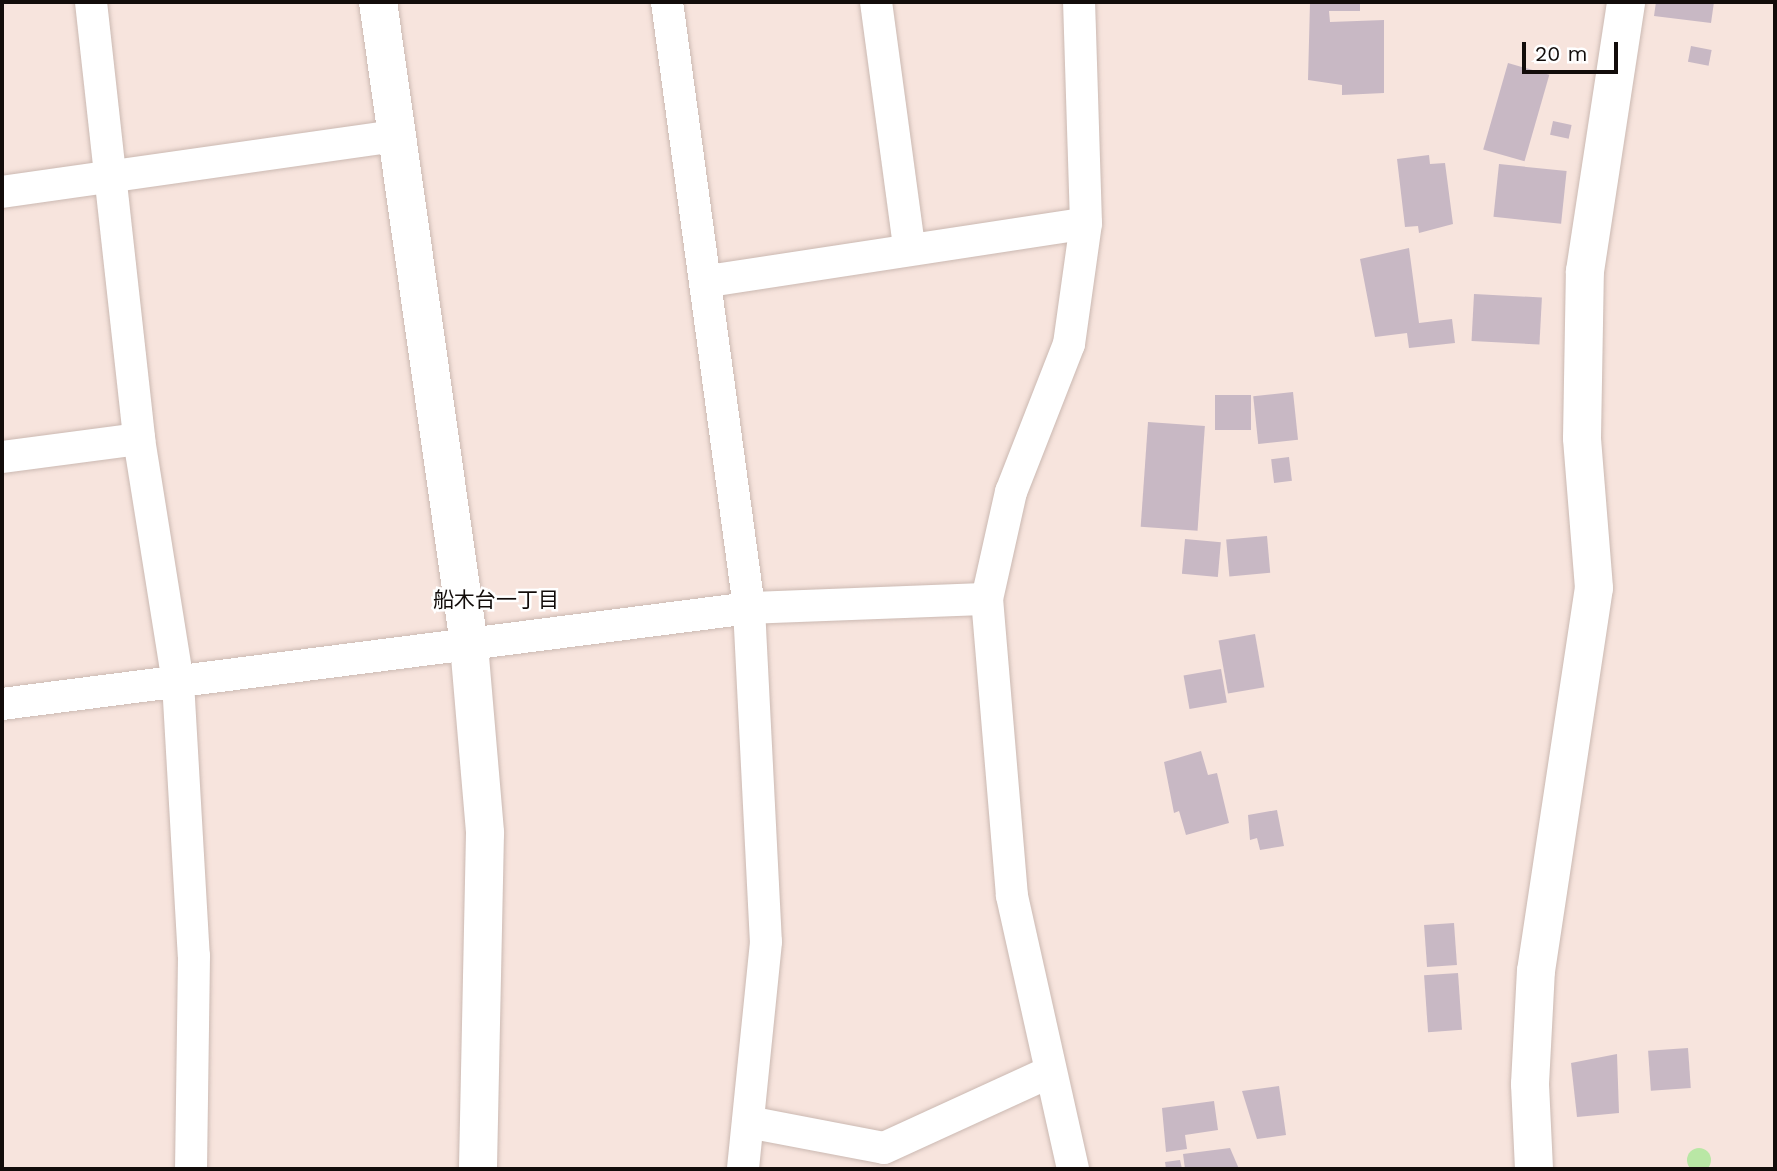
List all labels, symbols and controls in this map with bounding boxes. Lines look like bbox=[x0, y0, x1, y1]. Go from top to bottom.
scale bar bbox=[1525, 28, 1621, 72]
text: 20 m bbox=[1535, 41, 1587, 66]
district label: 船木台一丁目 bbox=[433, 587, 559, 613]

